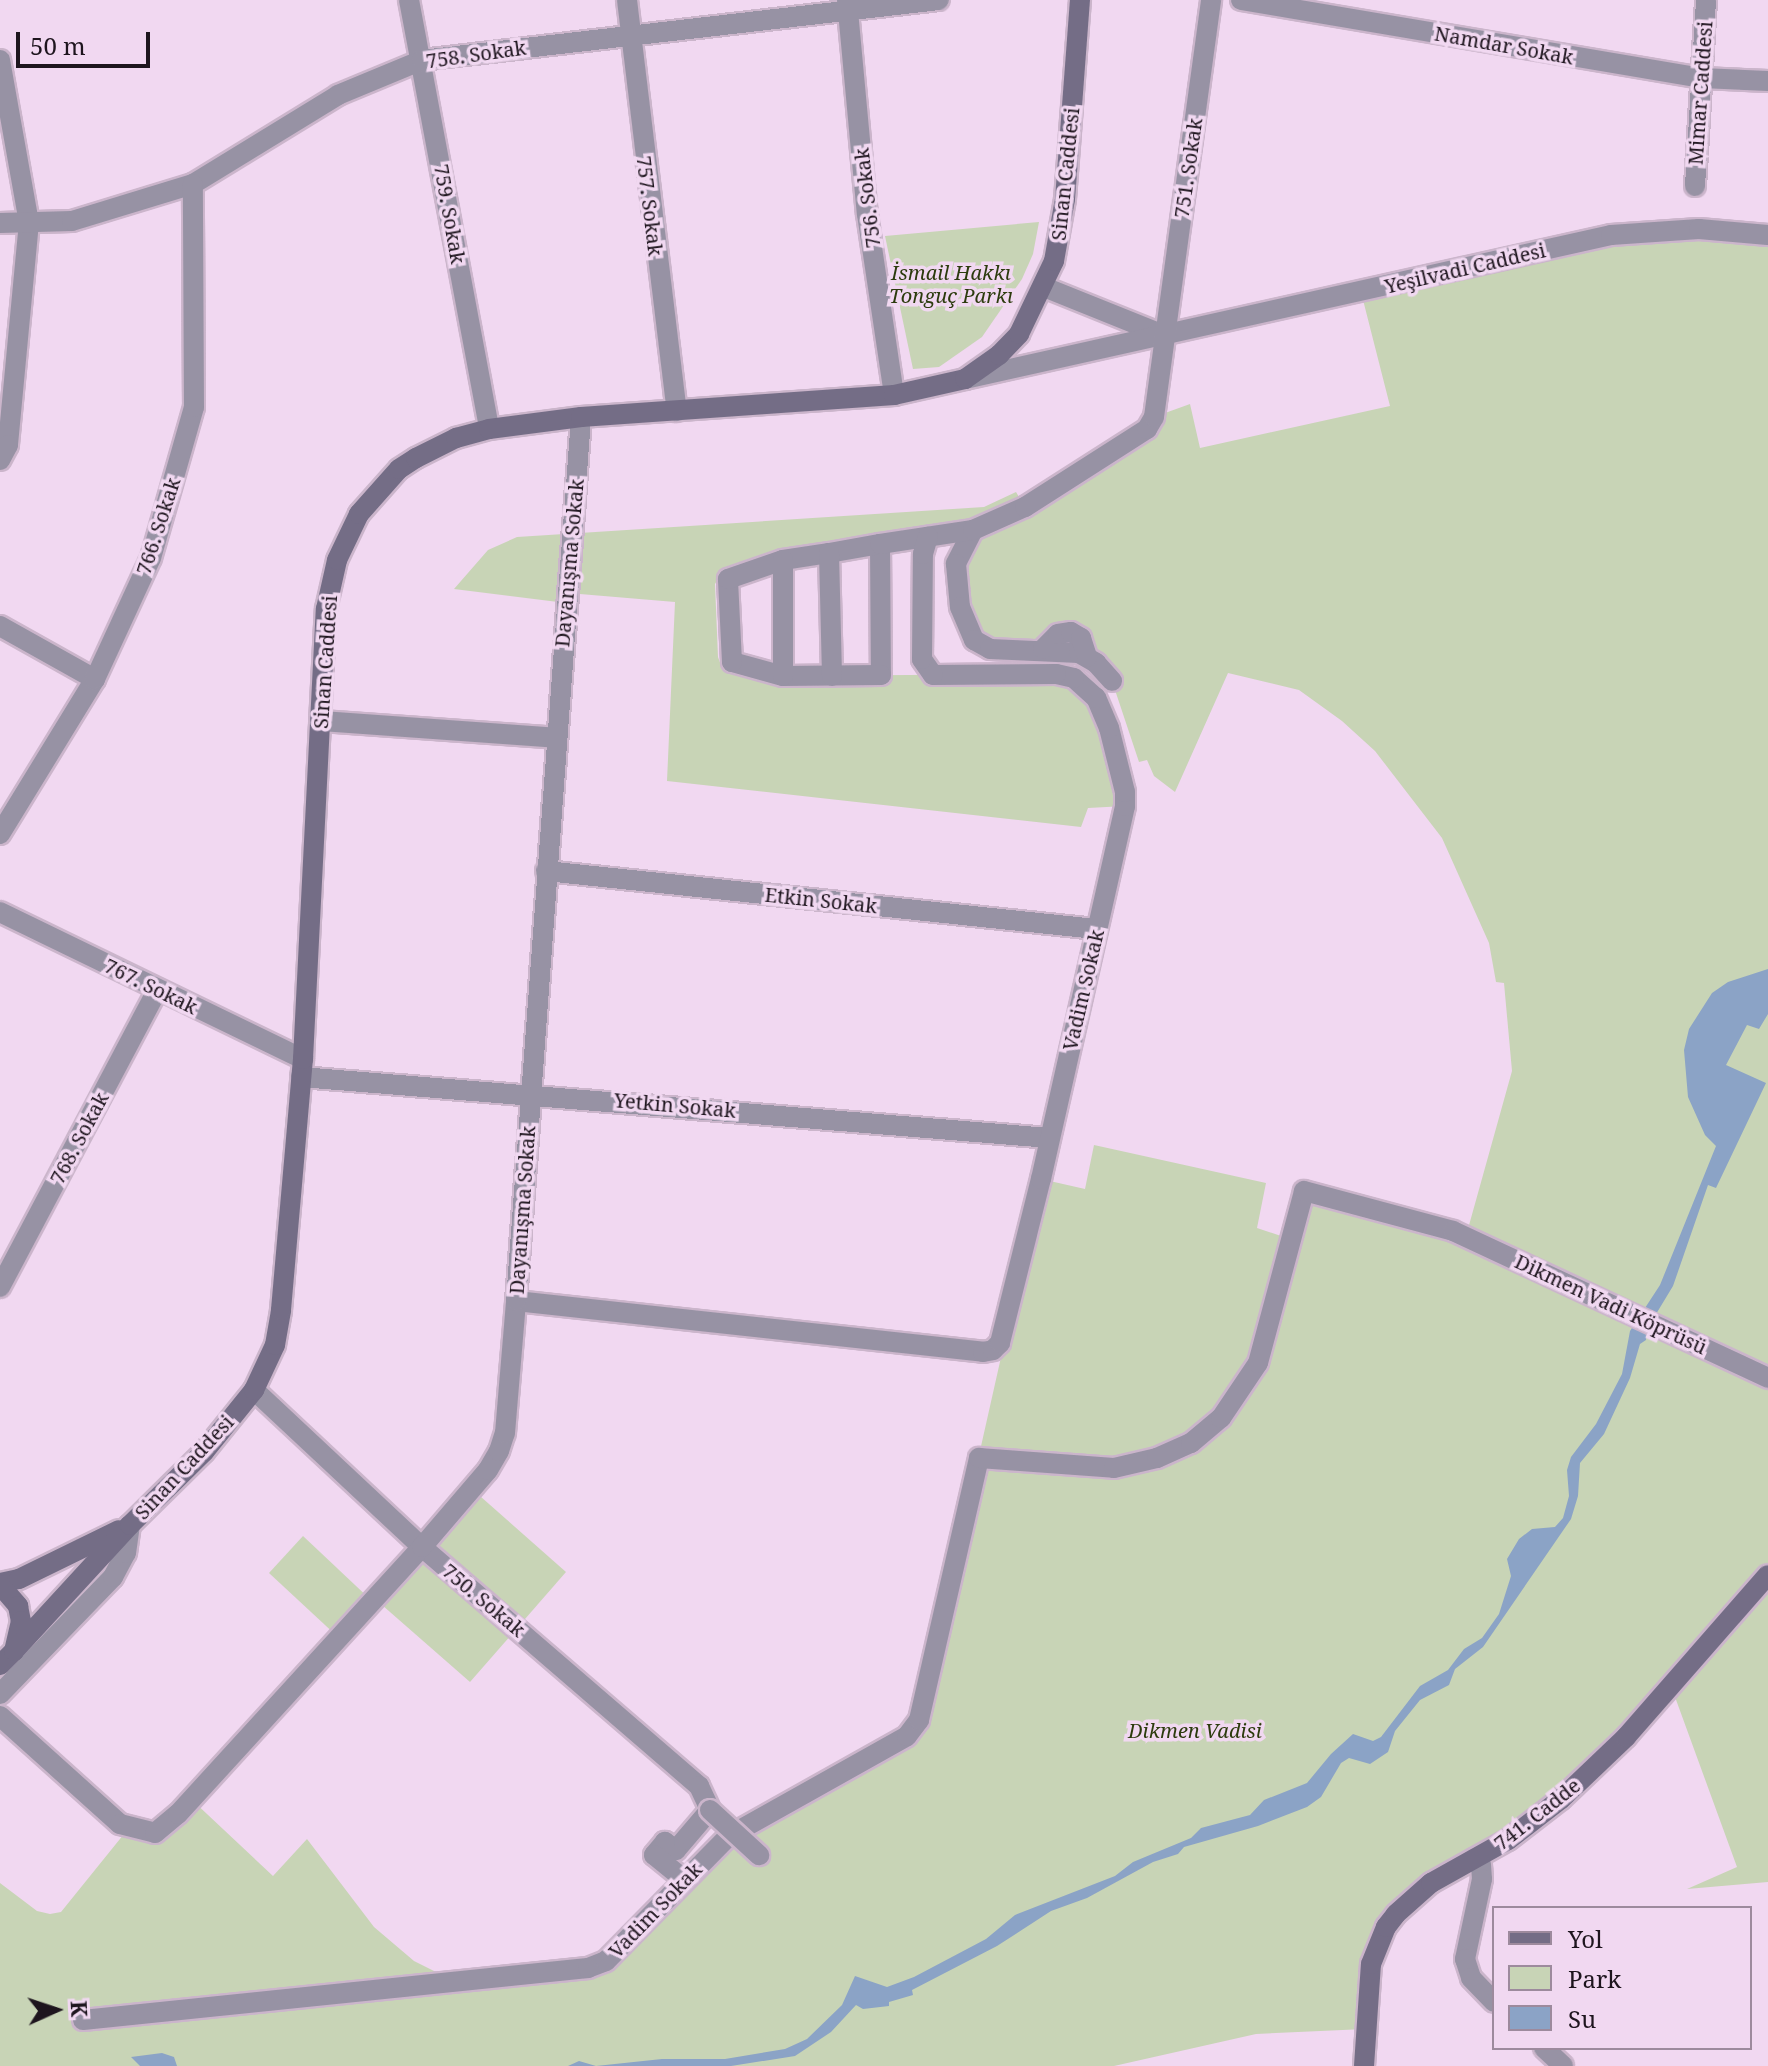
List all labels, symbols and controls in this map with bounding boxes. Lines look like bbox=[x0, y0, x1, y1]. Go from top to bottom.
scale bar bbox=[20, 16, 154, 66]
street label: Mimar Caddesi bbox=[1683, 20, 1717, 166]
street label: Namdar Sokak bbox=[1433, 21, 1575, 69]
text: 50 m bbox=[30, 29, 86, 62]
street label: 758. Sokak bbox=[424, 35, 528, 73]
street label: Sinan Caddesi bbox=[1046, 106, 1084, 242]
street label: 751. Sokak bbox=[1169, 116, 1207, 220]
street label: 756. Sokak bbox=[849, 147, 885, 249]
street label: 757. Sokak bbox=[632, 155, 668, 257]
street label: 759. Sokak bbox=[429, 162, 471, 266]
street label: Yeşilvadi Caddesi bbox=[1382, 238, 1548, 298]
park label: İsmail Hakkı Tonguç Parkı bbox=[889, 261, 1013, 308]
street label: 766. Sokak bbox=[131, 474, 185, 578]
street label: Dayanışma Sokak bbox=[550, 478, 588, 648]
street label: Sinan Caddesi bbox=[308, 594, 342, 730]
street label: Etkin Sokak bbox=[764, 882, 878, 918]
street label: Vadim Sokak bbox=[1057, 927, 1109, 1053]
street label: 767. Sokak bbox=[100, 953, 202, 1019]
street label: 768. Sokak bbox=[45, 1088, 113, 1188]
street label: Yetkin Sokak bbox=[613, 1088, 737, 1122]
street label: Dayanışma Sokak bbox=[504, 1125, 540, 1295]
street label: Dikmen Vadi Köprüsü bbox=[1511, 1249, 1711, 1359]
street label: Sinan Caddesi bbox=[130, 1410, 238, 1524]
street label: 750. Sokak bbox=[438, 1558, 530, 1642]
park label: Dikmen Vadisi bbox=[1128, 1718, 1262, 1742]
street label: 741. Cadde bbox=[1489, 1773, 1585, 1855]
street label: Vadim Sokak bbox=[604, 1857, 706, 1963]
legend bbox=[1492, 1906, 1752, 2050]
text: Yol bbox=[1568, 1922, 1603, 1955]
text: Park bbox=[1568, 1962, 1621, 1995]
north arrow bbox=[16, 1970, 96, 2050]
text: K bbox=[65, 2000, 95, 2018]
text: Su bbox=[1568, 2002, 1596, 2035]

